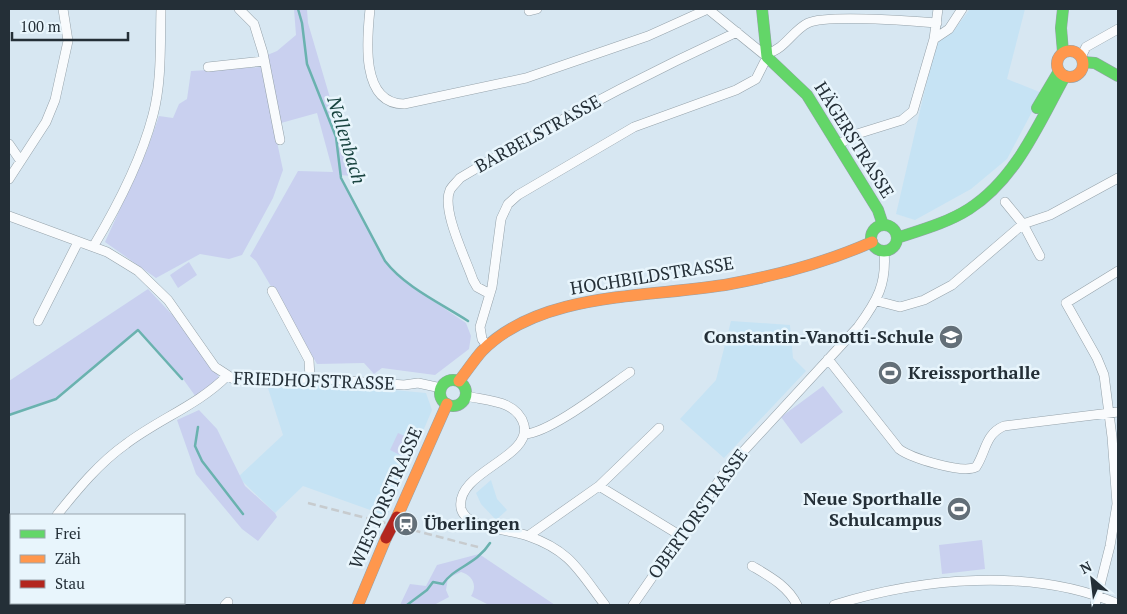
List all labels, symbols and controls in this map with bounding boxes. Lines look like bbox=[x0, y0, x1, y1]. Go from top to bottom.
scale bar bbox=[12, 10, 129, 42]
text: 100 m bbox=[20, 16, 61, 36]
street label: HÄGERSTRASSE bbox=[809, 77, 900, 202]
street label: BARBELSTRASSE bbox=[470, 89, 605, 178]
water label: Nellenbach bbox=[322, 92, 373, 187]
street label: HOCHBILDSTRASSE bbox=[568, 250, 735, 300]
place label: Constantin-Vanotti-Schule bbox=[704, 324, 934, 348]
school or university icon: Constantin-Vanotti-Schule bbox=[938, 324, 964, 350]
sports icon: Kreissporthalle bbox=[877, 360, 903, 386]
place label: Kreissporthalle bbox=[908, 360, 1041, 384]
street label: FRIEDHOFSTRASSE bbox=[233, 365, 395, 395]
street label: WIESTORSTRASSE bbox=[343, 423, 427, 572]
street label: OBERTORSTRASSE bbox=[642, 444, 753, 583]
place label: Neue Sporthalle Schulcampus bbox=[803, 486, 942, 531]
sports icon: Neue Sporthalle Schulcampus bbox=[946, 496, 972, 522]
station icon: Überlingen bbox=[393, 511, 419, 537]
place label: Überlingen bbox=[424, 511, 520, 535]
legend bbox=[10, 514, 185, 604]
text: Frei bbox=[55, 523, 81, 543]
text: Zäh bbox=[55, 548, 81, 568]
north arrow bbox=[1067, 554, 1117, 604]
text: N bbox=[1077, 556, 1095, 578]
text: Stau bbox=[55, 573, 85, 593]

